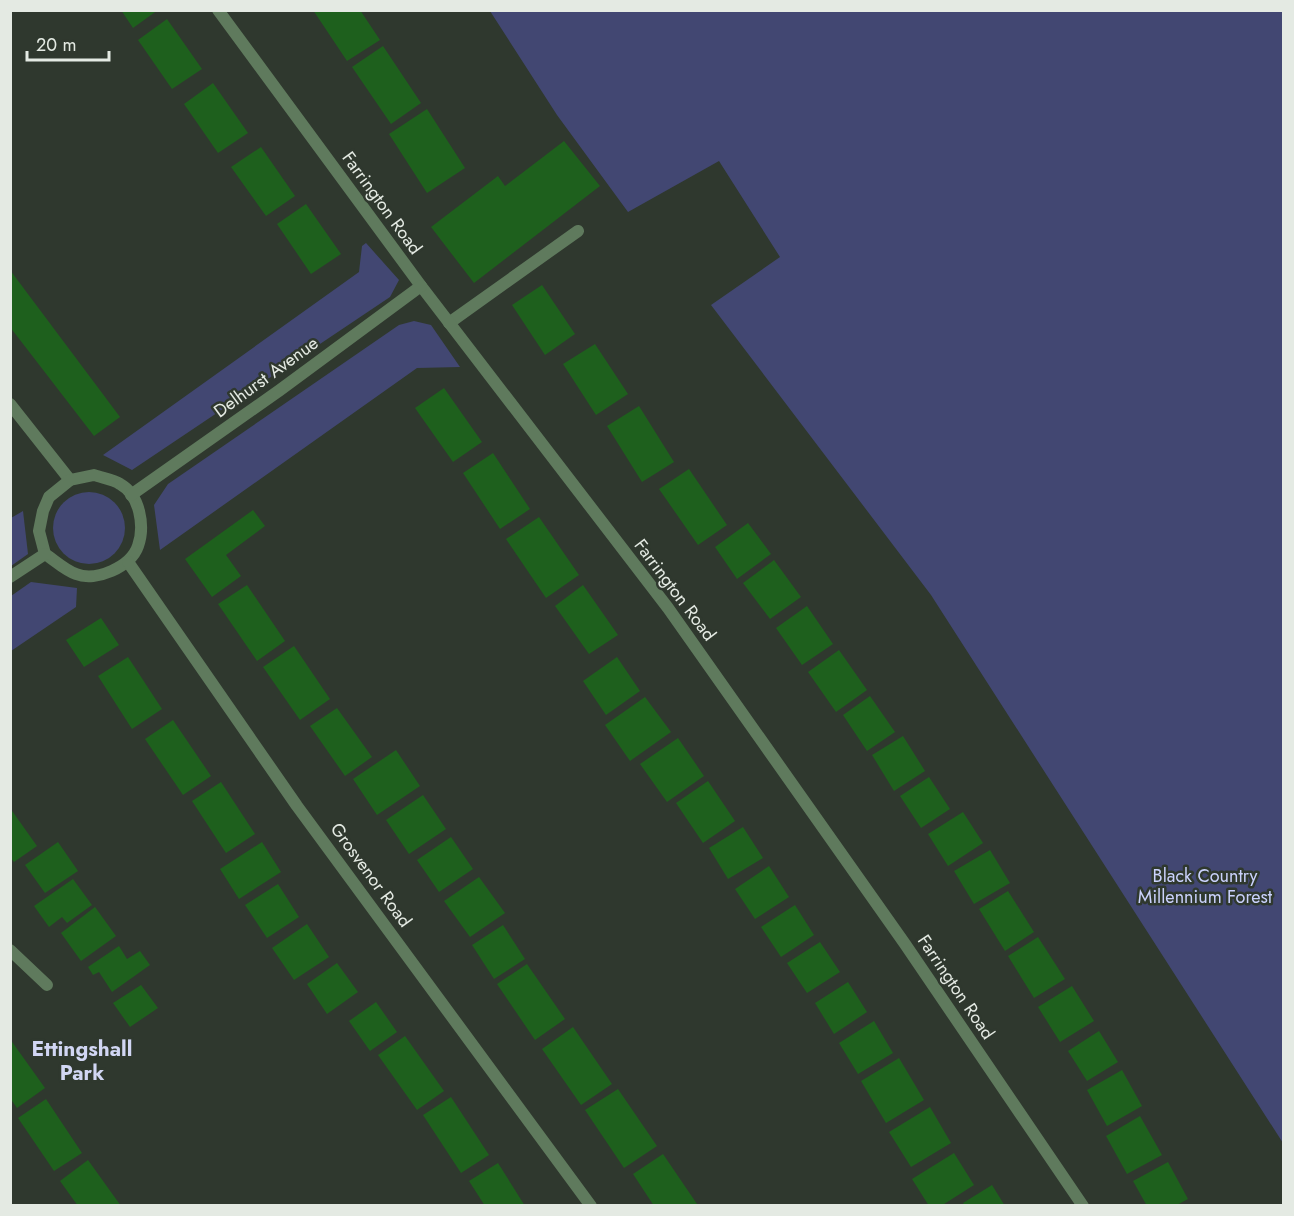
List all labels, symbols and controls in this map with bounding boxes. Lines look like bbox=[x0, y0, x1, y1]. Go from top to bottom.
scale bar bbox=[27, 24, 110, 62]
text: 20 m bbox=[36, 32, 76, 58]
street label: Farrington Road bbox=[336, 146, 428, 260]
street label: Delhurst Avenue bbox=[208, 330, 324, 424]
street label: Farrington Road bbox=[628, 534, 722, 646]
street label: Grosvenor Road bbox=[324, 817, 418, 933]
park label: Black Country Millennium Forest bbox=[1138, 863, 1273, 910]
street label: Farrington Road bbox=[911, 929, 1001, 1045]
district label: Ettingshall Park bbox=[32, 1034, 132, 1088]

